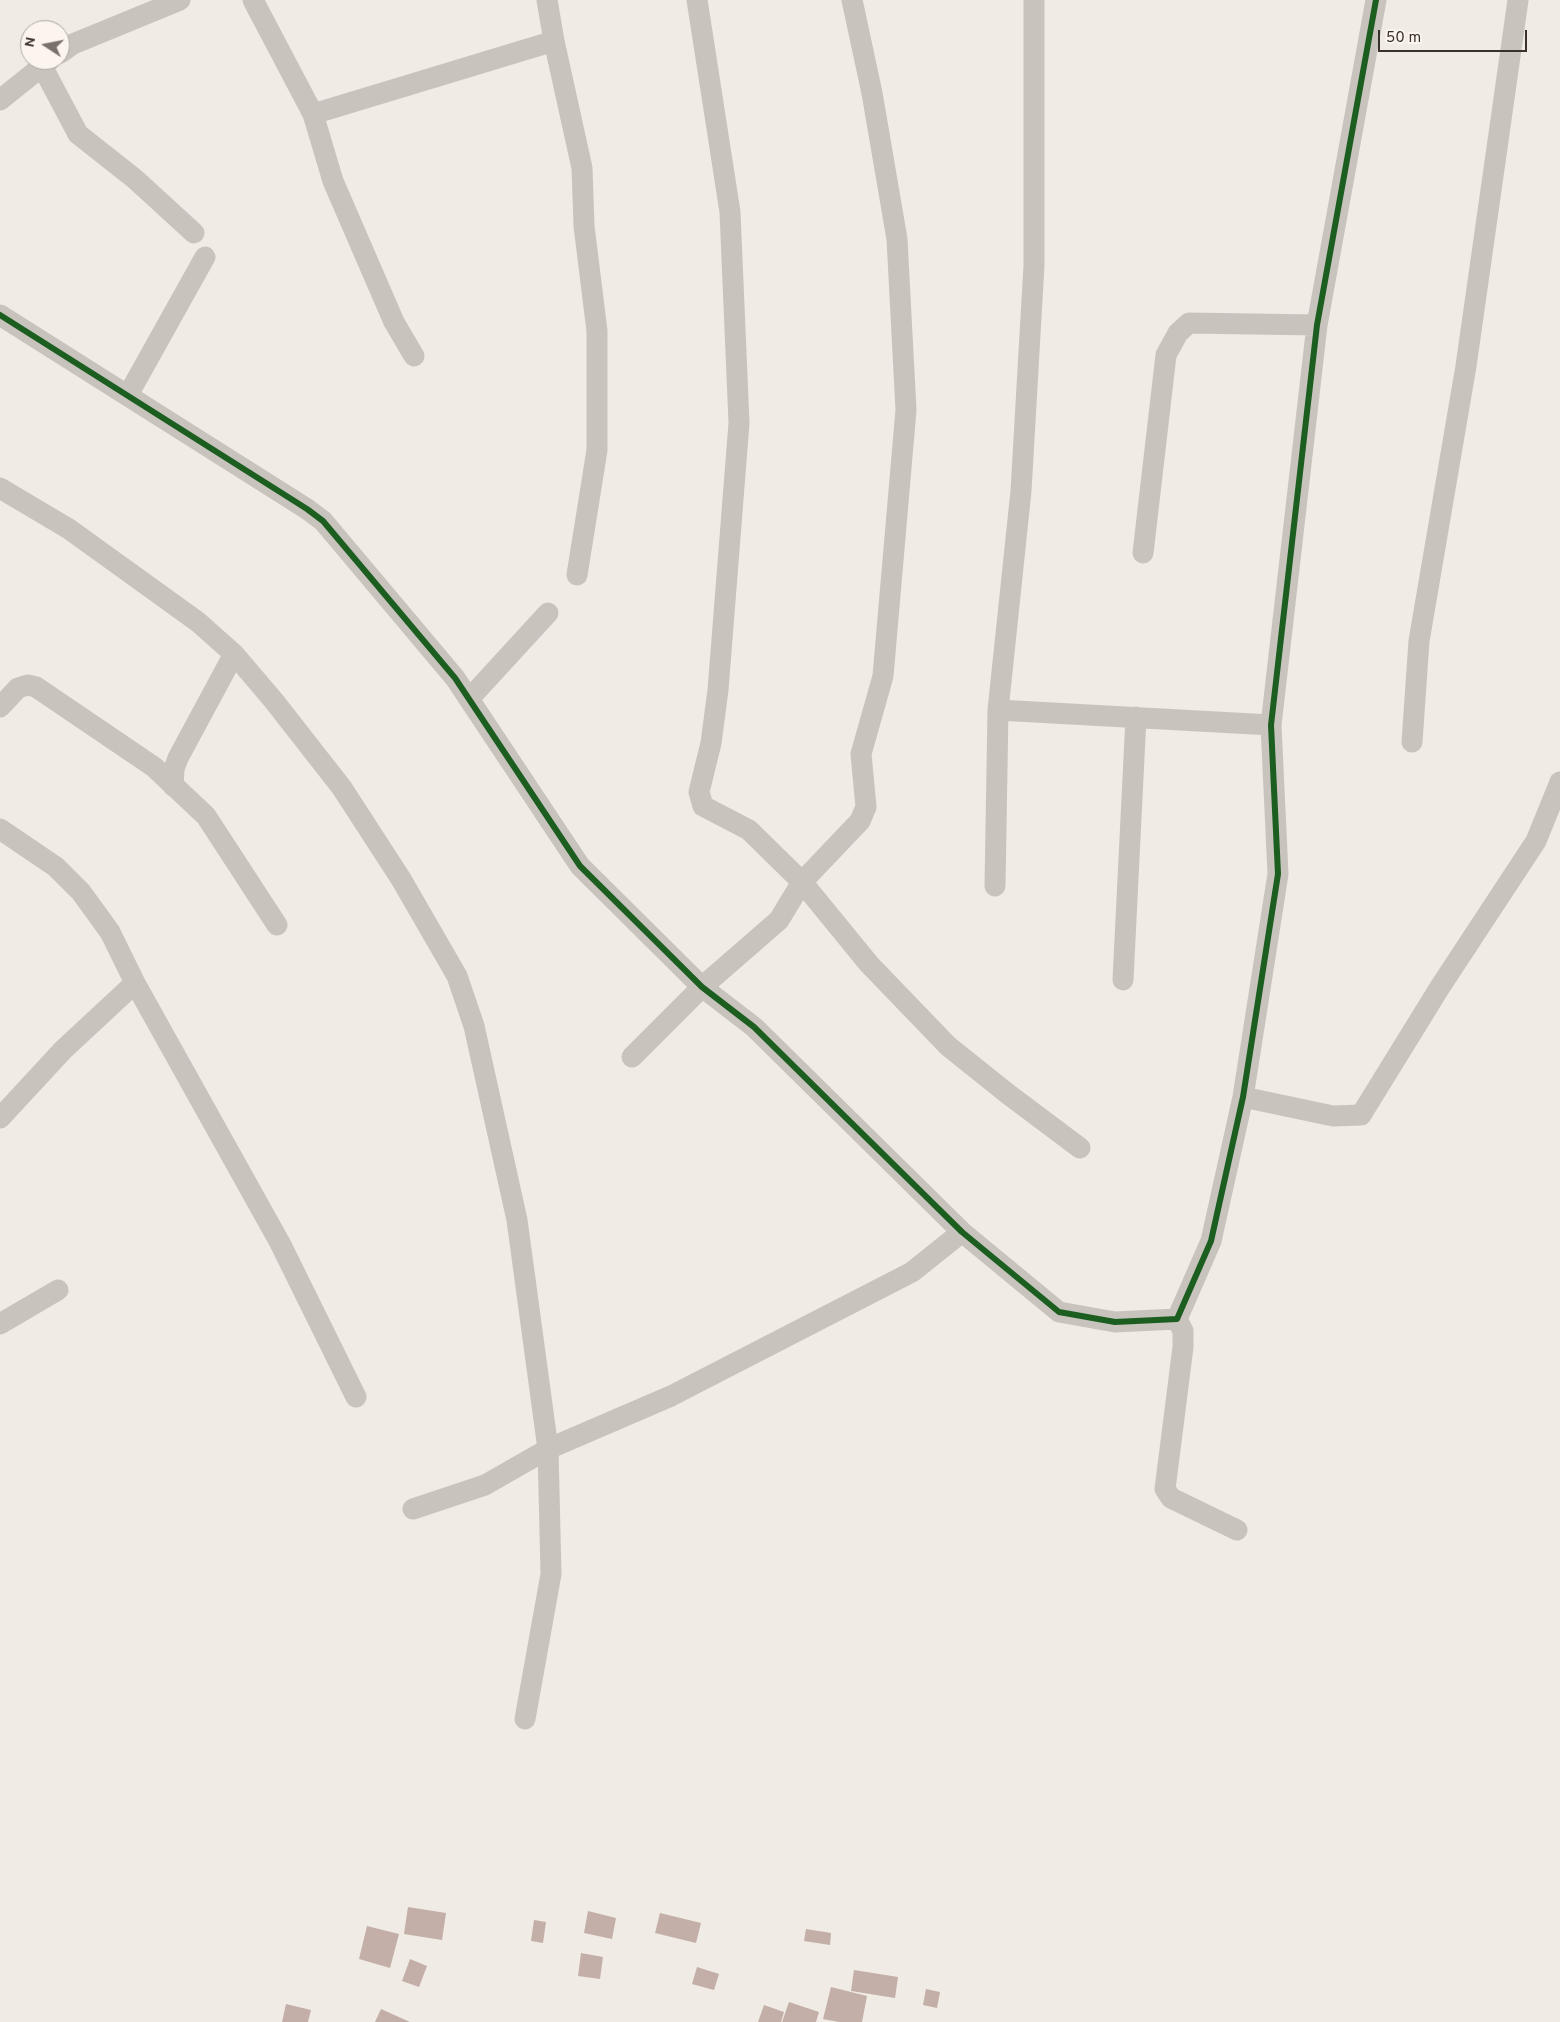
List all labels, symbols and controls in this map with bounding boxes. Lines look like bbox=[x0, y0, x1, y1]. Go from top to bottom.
north arrow bbox=[20, 20, 70, 70]
scale bar bbox=[1380, 20, 1529, 52]
text: 50 m bbox=[1386, 29, 1421, 48]
text: N bbox=[21, 36, 40, 49]

